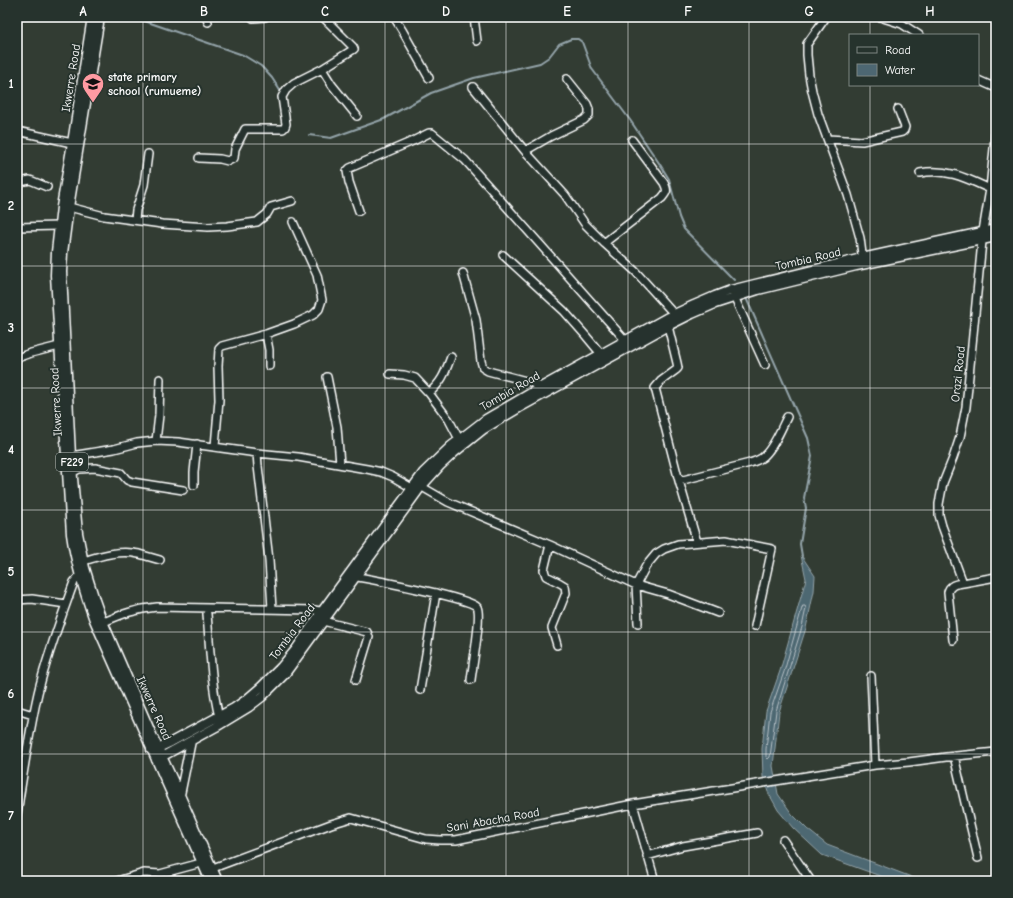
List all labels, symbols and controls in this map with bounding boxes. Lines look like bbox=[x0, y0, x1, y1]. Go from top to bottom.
text: A bbox=[79, 4, 87, 19]
text: B bbox=[200, 4, 208, 19]
text: C bbox=[321, 4, 329, 19]
text: D bbox=[442, 4, 450, 19]
text: E bbox=[563, 4, 571, 19]
text: F bbox=[684, 4, 692, 19]
text: G bbox=[804, 4, 814, 19]
text: H bbox=[925, 4, 935, 19]
legend bbox=[849, 34, 979, 86]
street label: Ikwerre Road bbox=[59, 43, 83, 113]
text: Road bbox=[885, 43, 911, 57]
text: Water bbox=[885, 63, 915, 77]
place label: state primary school (rumueme) bbox=[108, 70, 201, 98]
school or university icon: state primary school (rumueme) bbox=[80, 71, 106, 104]
text: 1 bbox=[8, 76, 14, 91]
text: 2 bbox=[8, 198, 14, 213]
street label: Tombia Road bbox=[774, 245, 842, 273]
text: 3 bbox=[8, 320, 14, 335]
street label: Orazi Road bbox=[948, 345, 968, 403]
street label: Ikwerre Road bbox=[47, 367, 65, 437]
street label: Tombia Road bbox=[478, 368, 542, 414]
text: 4 bbox=[8, 442, 14, 457]
road number: F229 bbox=[56, 453, 88, 471]
text: 5 bbox=[8, 564, 15, 579]
street label: Tombia Road bbox=[266, 601, 318, 663]
street label: Ikwerre Road bbox=[134, 674, 174, 742]
text: 6 bbox=[8, 686, 15, 701]
street label: Sani Abacha Road bbox=[445, 805, 541, 835]
text: 7 bbox=[8, 808, 14, 823]

